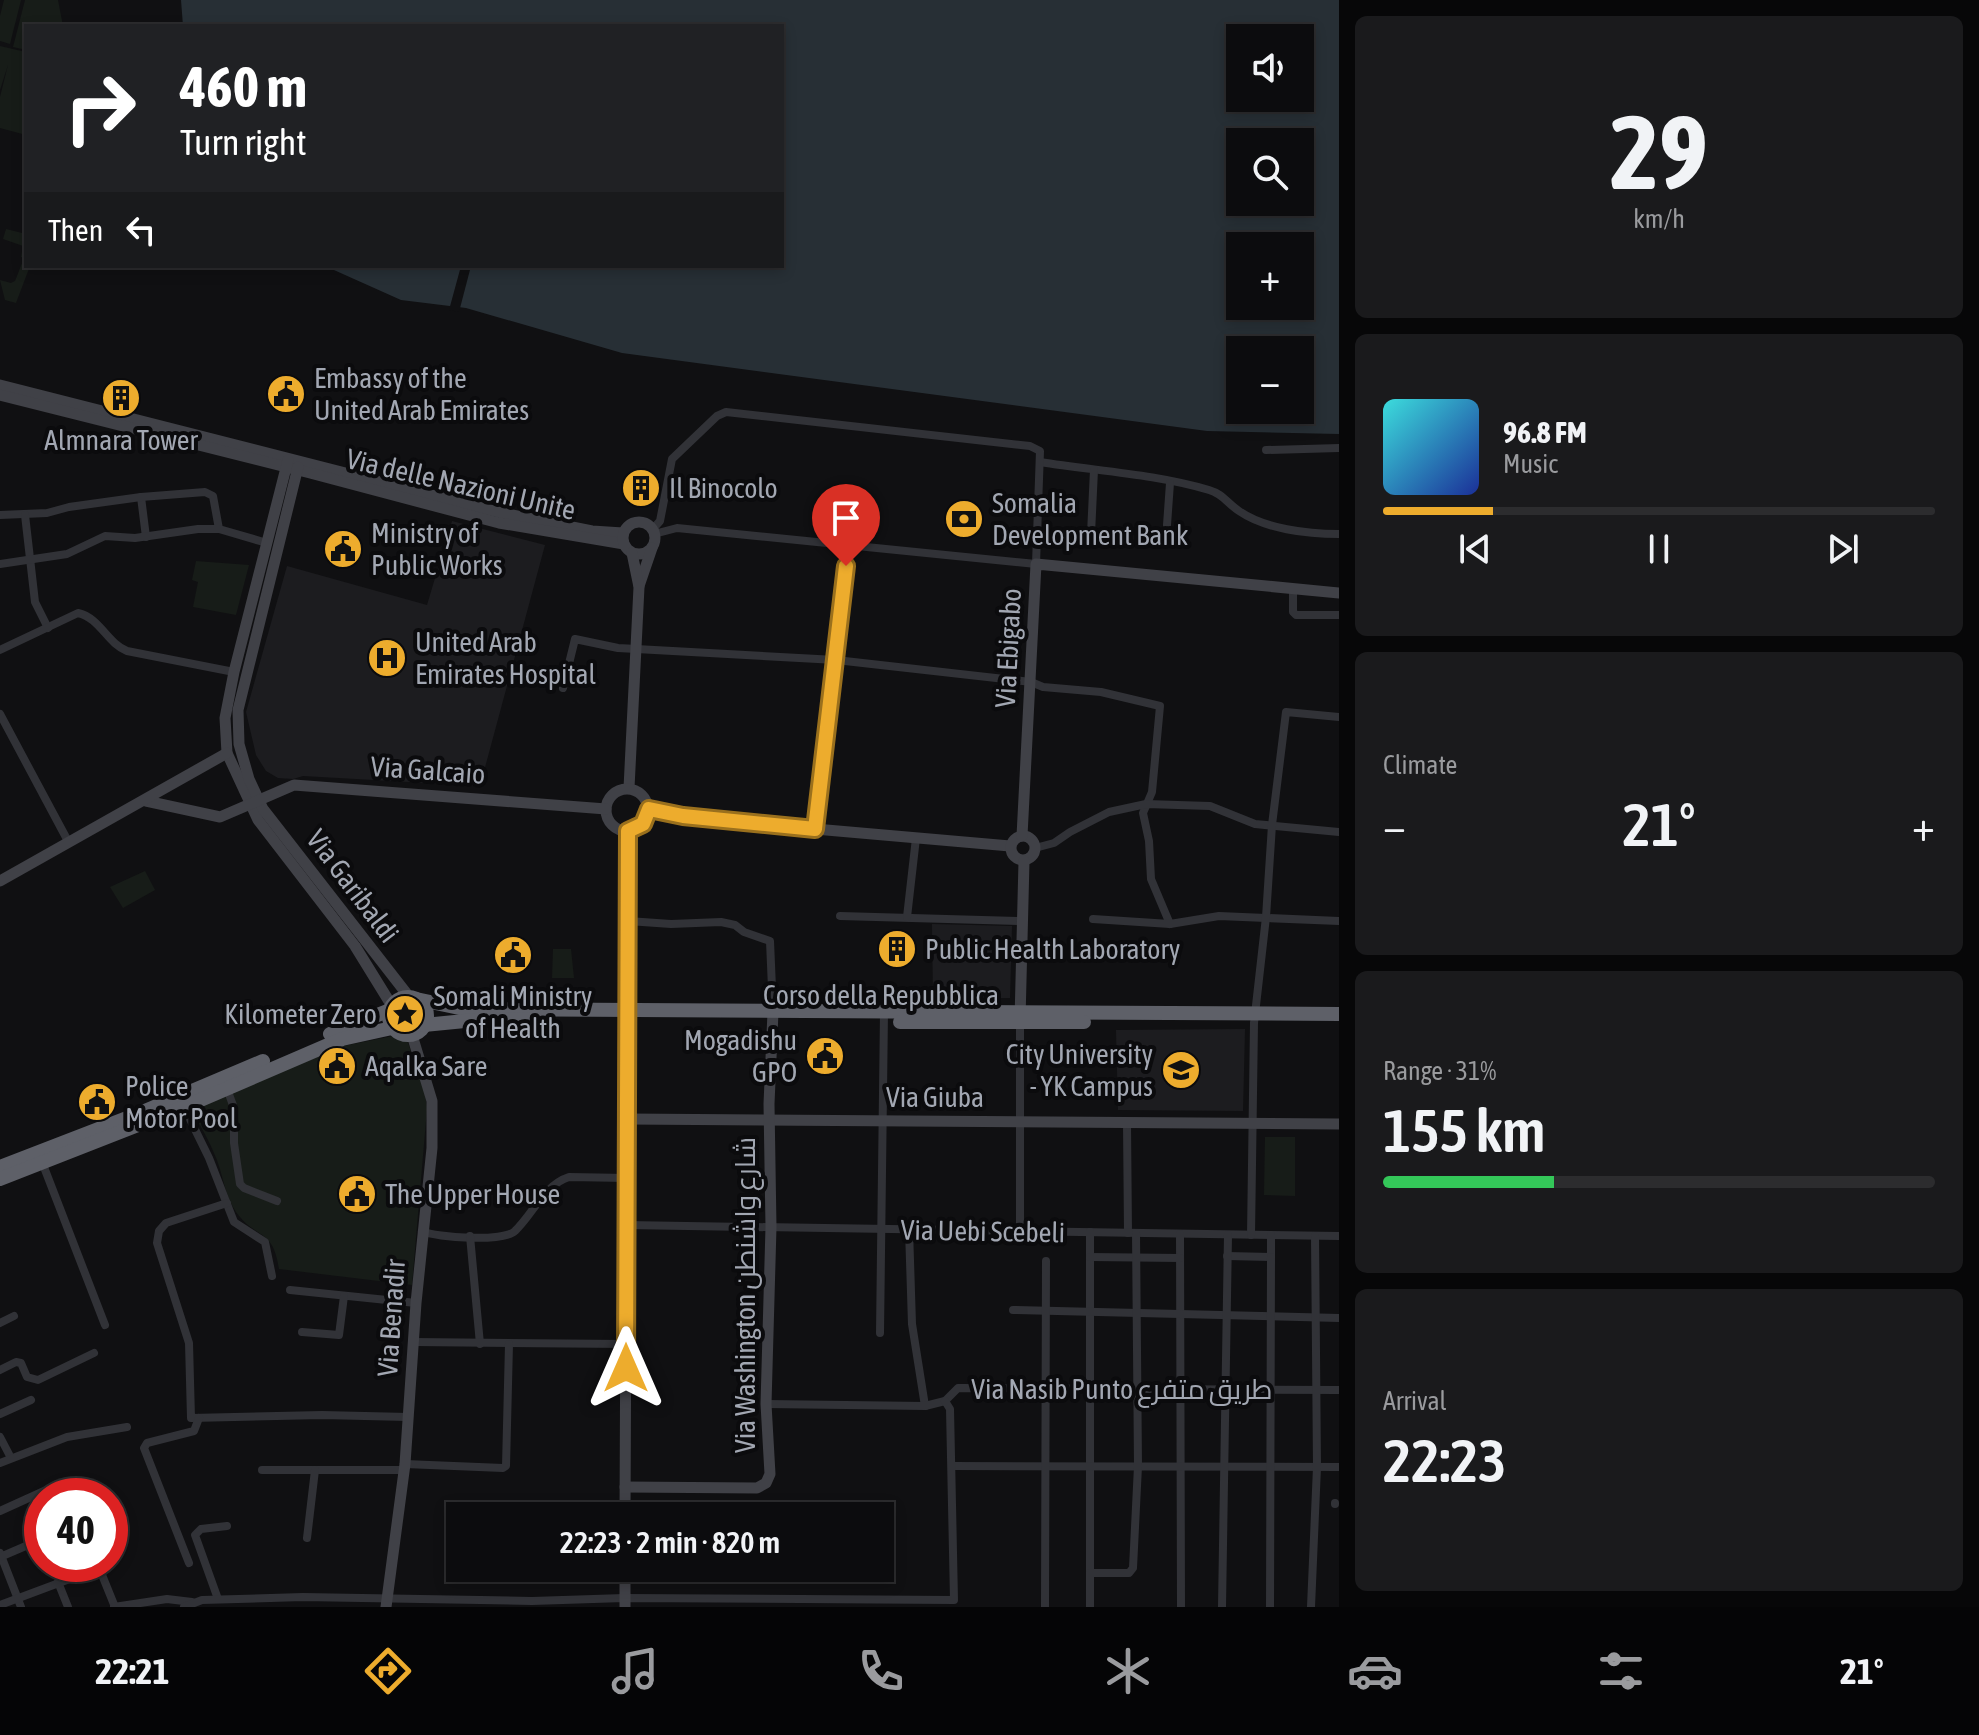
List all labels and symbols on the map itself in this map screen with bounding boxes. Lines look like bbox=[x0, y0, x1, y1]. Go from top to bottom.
place label: Embassy of the United Arab Emirates bbox=[314, 362, 529, 426]
public building icon: Embassy of the United Arab Emirates bbox=[265, 373, 307, 415]
building icon: Almnara Tower bbox=[100, 377, 142, 419]
place label: Almnara Tower bbox=[44, 424, 198, 456]
street label: Via delle Nazioni Unite bbox=[343, 442, 579, 526]
building icon: Il Binocolo bbox=[620, 467, 662, 509]
place label: Il Binocolo bbox=[669, 472, 778, 504]
pin bbox=[812, 484, 880, 566]
place label: Somalia Development Bank bbox=[992, 487, 1188, 551]
bank icon: Somalia Development Bank bbox=[943, 498, 985, 540]
place label: Ministry of Public Works bbox=[371, 517, 503, 581]
public building icon: Ministry of Public Works bbox=[322, 528, 364, 570]
street label: Via Ebigabo bbox=[989, 587, 1027, 709]
place label: United Arab Emirates Hospital bbox=[415, 626, 597, 690]
hospital icon: United Arab Emirates Hospital bbox=[366, 637, 408, 679]
street label: Via Galcaio bbox=[370, 750, 486, 790]
street label: Via Garibaldi bbox=[300, 823, 406, 949]
building icon: Public Health Laboratory bbox=[876, 928, 918, 970]
place label: Public Health Laboratory bbox=[925, 933, 1180, 965]
public building icon: Somali Ministry of Health bbox=[492, 934, 534, 976]
street label: Corso della Repubblica bbox=[763, 979, 999, 1011]
place label: Somali Ministry of Health bbox=[434, 980, 592, 1044]
place icon: Kilometer Zero bbox=[384, 993, 426, 1035]
place label: Kilometer Zero bbox=[224, 998, 377, 1030]
place label: Mogadishu GPO bbox=[684, 1024, 797, 1088]
public building icon: Mogadishu GPO bbox=[804, 1035, 846, 1077]
place label: City University - YK Campus bbox=[1006, 1038, 1153, 1102]
public building icon: Aqalka Sare bbox=[316, 1045, 358, 1087]
school or university icon: City University - YK Campus bbox=[1160, 1049, 1202, 1091]
place label: Aqalka Sare bbox=[365, 1050, 487, 1082]
place label: Police Motor Pool bbox=[125, 1070, 238, 1134]
public building icon: Police Motor Pool bbox=[76, 1081, 118, 1123]
street label: Via Giuba bbox=[886, 1081, 984, 1113]
street label: Via Washington شارع واشنطن bbox=[729, 1137, 764, 1453]
public building icon: The Upper House bbox=[336, 1173, 378, 1215]
place label: The Upper House bbox=[385, 1178, 560, 1210]
street label: Via Uebi Scebeli bbox=[900, 1214, 1066, 1248]
street label: Via Benadir bbox=[371, 1258, 411, 1378]
position arrow bbox=[584, 1326, 668, 1410]
street label: Via Nasib Punto طريق متفرع bbox=[971, 1373, 1273, 1408]
speed limit sign: 40 bbox=[24, 1478, 128, 1582]

